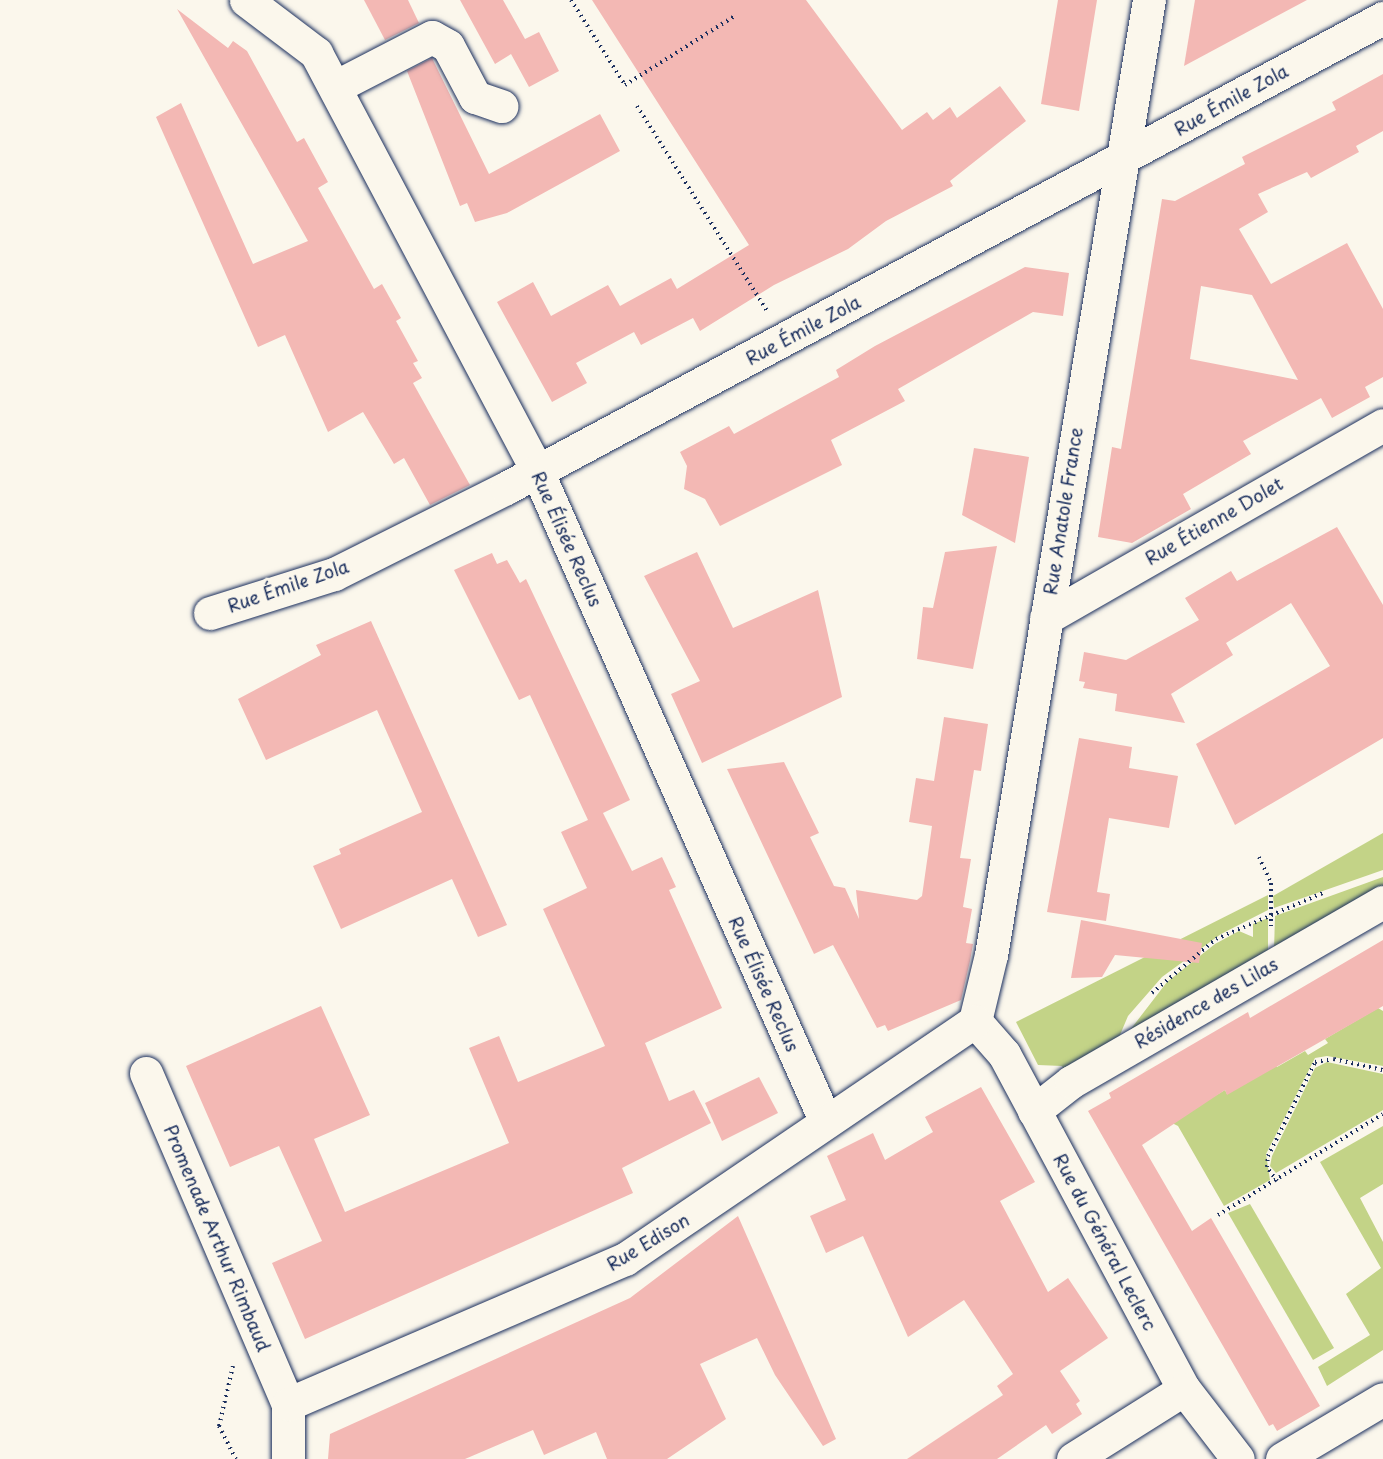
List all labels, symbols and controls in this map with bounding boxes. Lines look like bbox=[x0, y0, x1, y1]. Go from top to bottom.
street label: Rue Émile Zola bbox=[1169, 59, 1293, 141]
street label: Rue Émile Zola bbox=[740, 290, 866, 370]
street label: Rue Anatole France bbox=[1039, 425, 1087, 597]
street label: Rue Élisée Reclus bbox=[527, 467, 607, 611]
street label: Rue Étienne Dolet bbox=[1141, 472, 1287, 570]
street label: Rue Émile Zola bbox=[223, 555, 353, 617]
street label: Rue Élisée Reclus bbox=[724, 912, 804, 1056]
street label: Résidence des Lilas bbox=[1130, 953, 1282, 1053]
street label: Promenade Arthur Rimbaud bbox=[159, 1121, 275, 1355]
street label: Rue du Général Leclerc bbox=[1048, 1149, 1162, 1335]
street label: Rue Edison bbox=[602, 1209, 694, 1275]

